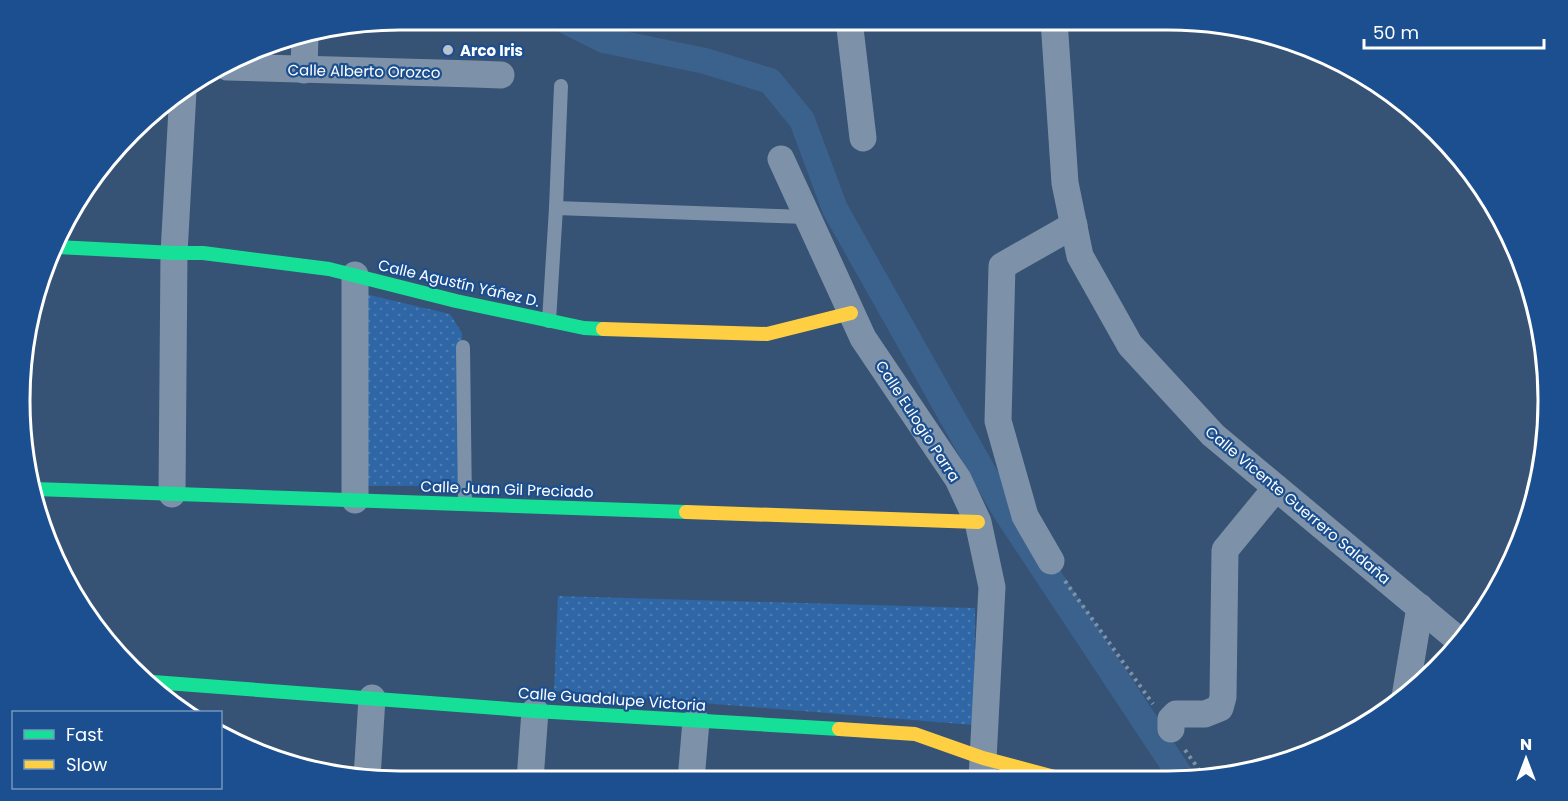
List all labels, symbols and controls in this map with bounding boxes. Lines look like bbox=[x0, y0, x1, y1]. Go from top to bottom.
scale bar bbox=[1364, 12, 1544, 50]
text: 50 m bbox=[1373, 20, 1419, 45]
place label: Arco Iris bbox=[460, 40, 523, 61]
marker: Arco Iris bbox=[441, 43, 455, 57]
street label: Calle Alberto Orozco bbox=[287, 59, 441, 83]
street label: Calle Agustín Yáñez D. bbox=[376, 254, 542, 312]
street label: Calle Eulogio Parra bbox=[871, 356, 965, 486]
street label: Calle Vicente Guerrero Saldaña bbox=[1201, 421, 1395, 589]
street label: Calle Juan Gil Preciado bbox=[420, 475, 594, 503]
street label: Calle Guadalupe Victoria bbox=[517, 682, 707, 716]
legend bbox=[12, 711, 222, 789]
text: Fast bbox=[66, 722, 103, 747]
north arrow bbox=[1496, 729, 1556, 789]
text: N bbox=[1520, 733, 1532, 756]
text: Slow bbox=[66, 752, 108, 777]

